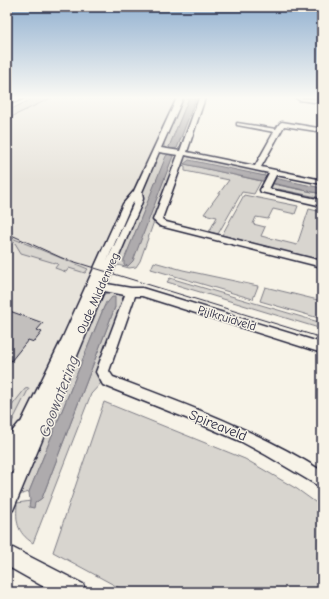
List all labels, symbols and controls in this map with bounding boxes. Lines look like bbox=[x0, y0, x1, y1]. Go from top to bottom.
street label: Oude Middenweg bbox=[74, 250, 122, 336]
street label: Pijlkruidveld bbox=[196, 302, 258, 334]
water label: Goowatering bbox=[35, 353, 83, 440]
street label: Spireaveld bbox=[186, 406, 249, 445]

